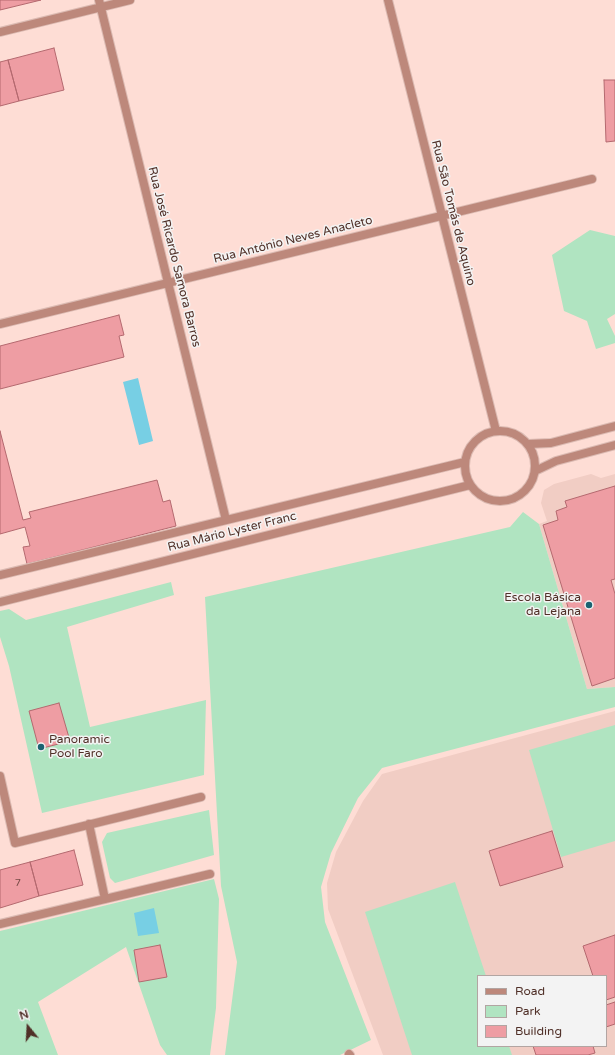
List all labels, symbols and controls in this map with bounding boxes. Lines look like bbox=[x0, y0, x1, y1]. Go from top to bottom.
street label: Rua São Tomás de Aquino bbox=[428, 139, 478, 287]
street label: Rua José Ricardo Samora Barros bbox=[145, 165, 203, 349]
street label: Rua António Neves Anacleto bbox=[212, 213, 374, 267]
street label: Rua Mário Lyster Franc bbox=[166, 509, 298, 555]
place label: Escola Básica da Lejana bbox=[504, 591, 581, 619]
marker: Escola Básica da Lejana bbox=[584, 600, 594, 610]
place label: Panoramic Pool Faro bbox=[49, 733, 110, 761]
marker: Panoramic Pool Faro bbox=[36, 742, 46, 752]
house number: 7 bbox=[15, 877, 21, 889]
legend bbox=[477, 975, 607, 1047]
text: Road bbox=[515, 984, 545, 998]
text: Park bbox=[515, 1004, 541, 1018]
north arrow bbox=[8, 1007, 48, 1047]
text: N bbox=[18, 1008, 30, 1023]
text: Building bbox=[515, 1024, 562, 1038]

